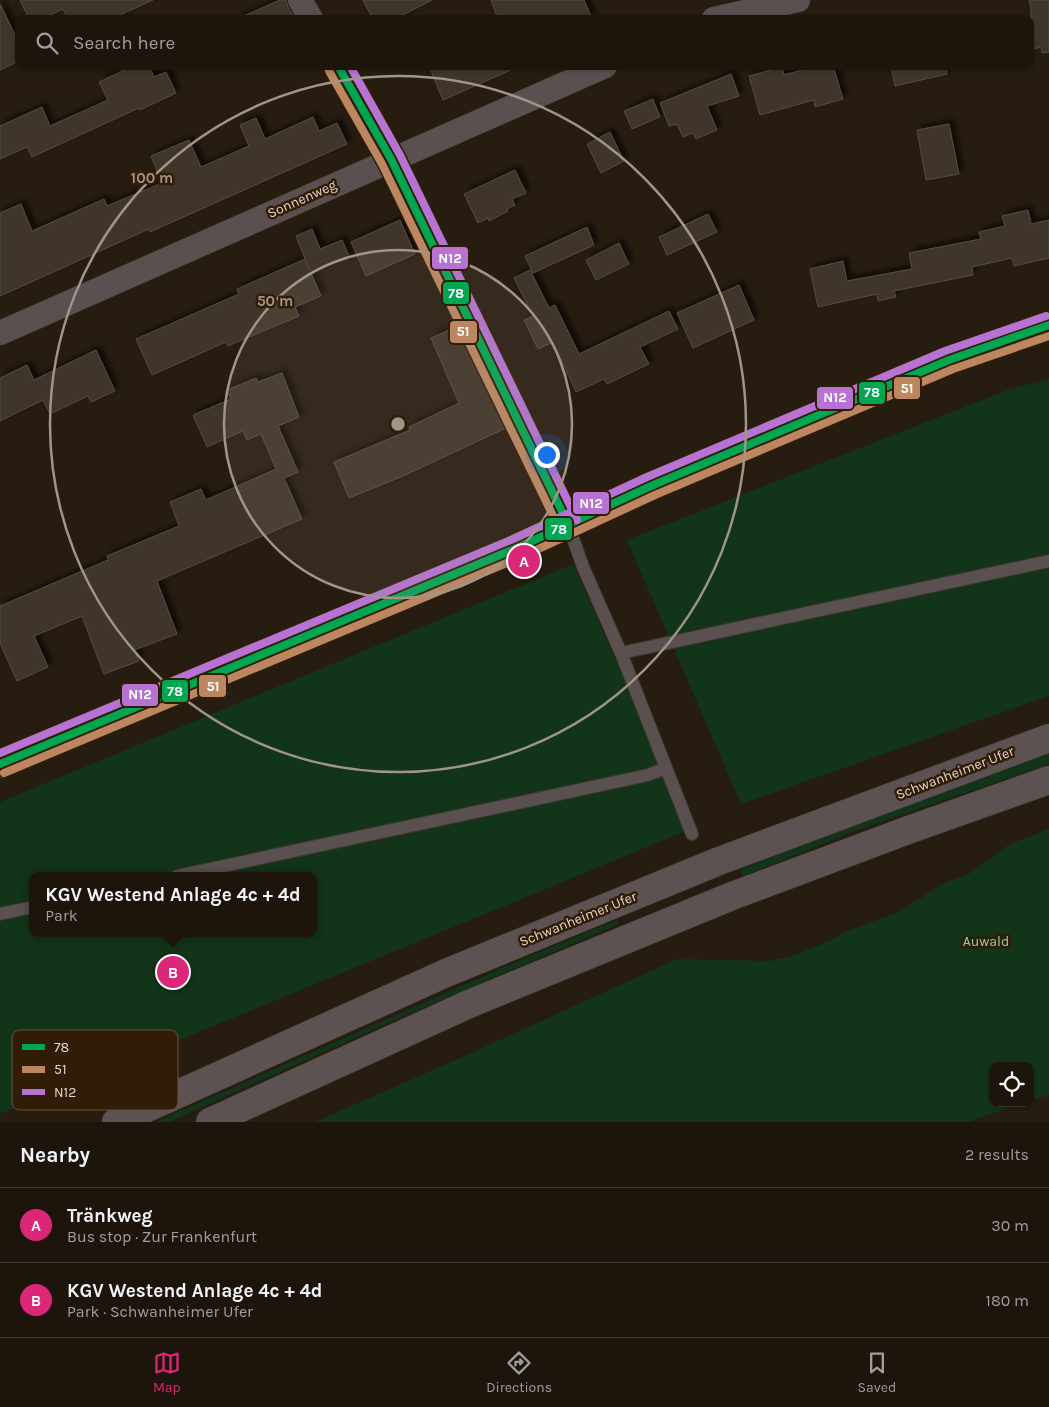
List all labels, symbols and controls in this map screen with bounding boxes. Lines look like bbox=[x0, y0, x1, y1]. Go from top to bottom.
search box bbox=[15, 15, 1034, 70]
icon: search bbox=[33, 29, 61, 57]
text: Search here bbox=[73, 32, 175, 54]
text: 100 m bbox=[131, 169, 173, 187]
street label: Sonnenweg bbox=[265, 176, 339, 222]
line badge: N12 bbox=[431, 246, 469, 270]
text: N12 bbox=[438, 250, 462, 267]
line badge: 78 bbox=[442, 281, 470, 305]
text: 78 bbox=[448, 285, 464, 302]
text: 50 m bbox=[257, 292, 293, 310]
line badge: 51 bbox=[449, 320, 478, 344]
text: 51 bbox=[456, 323, 470, 340]
line badge: 51 bbox=[893, 376, 921, 400]
text: 51 bbox=[900, 380, 914, 397]
line badge: 78 bbox=[858, 381, 886, 405]
text: 78 bbox=[864, 384, 880, 401]
line badge: N12 bbox=[816, 386, 854, 410]
text: N12 bbox=[823, 389, 847, 406]
centre of rings bbox=[389, 415, 407, 433]
your location bbox=[534, 442, 560, 468]
line badge: N12 bbox=[572, 491, 610, 515]
text: N12 bbox=[579, 495, 603, 512]
line badge: 78 bbox=[544, 517, 573, 541]
text: 78 bbox=[551, 521, 567, 538]
pin: A bbox=[508, 542, 540, 580]
line badge: 51 bbox=[198, 674, 227, 698]
text: 51 bbox=[206, 678, 220, 695]
line badge: 78 bbox=[161, 679, 189, 703]
line badge: N12 bbox=[121, 683, 159, 707]
text: 78 bbox=[167, 683, 183, 700]
text: N12 bbox=[128, 686, 152, 703]
street label: Schwanheimer Ufer bbox=[894, 742, 1017, 803]
popup bbox=[29, 872, 317, 937]
text: KGV Westend Anlage 4c + 4d bbox=[45, 884, 301, 906]
street label: Schwanheimer Ufer bbox=[517, 887, 640, 950]
text: Park bbox=[45, 906, 78, 925]
park label: Auwald bbox=[963, 933, 1009, 950]
pin: B bbox=[157, 953, 189, 991]
legend bbox=[12, 1030, 178, 1110]
text: 78 bbox=[54, 1039, 69, 1056]
text: 51 bbox=[54, 1061, 67, 1078]
map controls bbox=[989, 1062, 1034, 1107]
button: locate bbox=[989, 1062, 1034, 1107]
text: N12 bbox=[54, 1084, 76, 1101]
text: Nearby bbox=[20, 1143, 90, 1167]
text: 2 results bbox=[965, 1145, 1029, 1164]
text: Tränkweg bbox=[67, 1205, 153, 1227]
text: A bbox=[31, 1216, 41, 1235]
text: 30 m bbox=[991, 1216, 1029, 1235]
text: Bus stop · Zur Frankenfurt bbox=[67, 1227, 257, 1246]
text: KGV Westend Anlage 4c + 4d bbox=[67, 1280, 322, 1302]
text: B bbox=[31, 1291, 41, 1310]
text: 180 m bbox=[986, 1291, 1029, 1310]
text: Park · Schwanheimer Ufer bbox=[67, 1302, 253, 1321]
tab: Map bbox=[153, 1349, 181, 1396]
tab: Directions bbox=[486, 1349, 552, 1396]
tab: Saved bbox=[858, 1349, 896, 1396]

